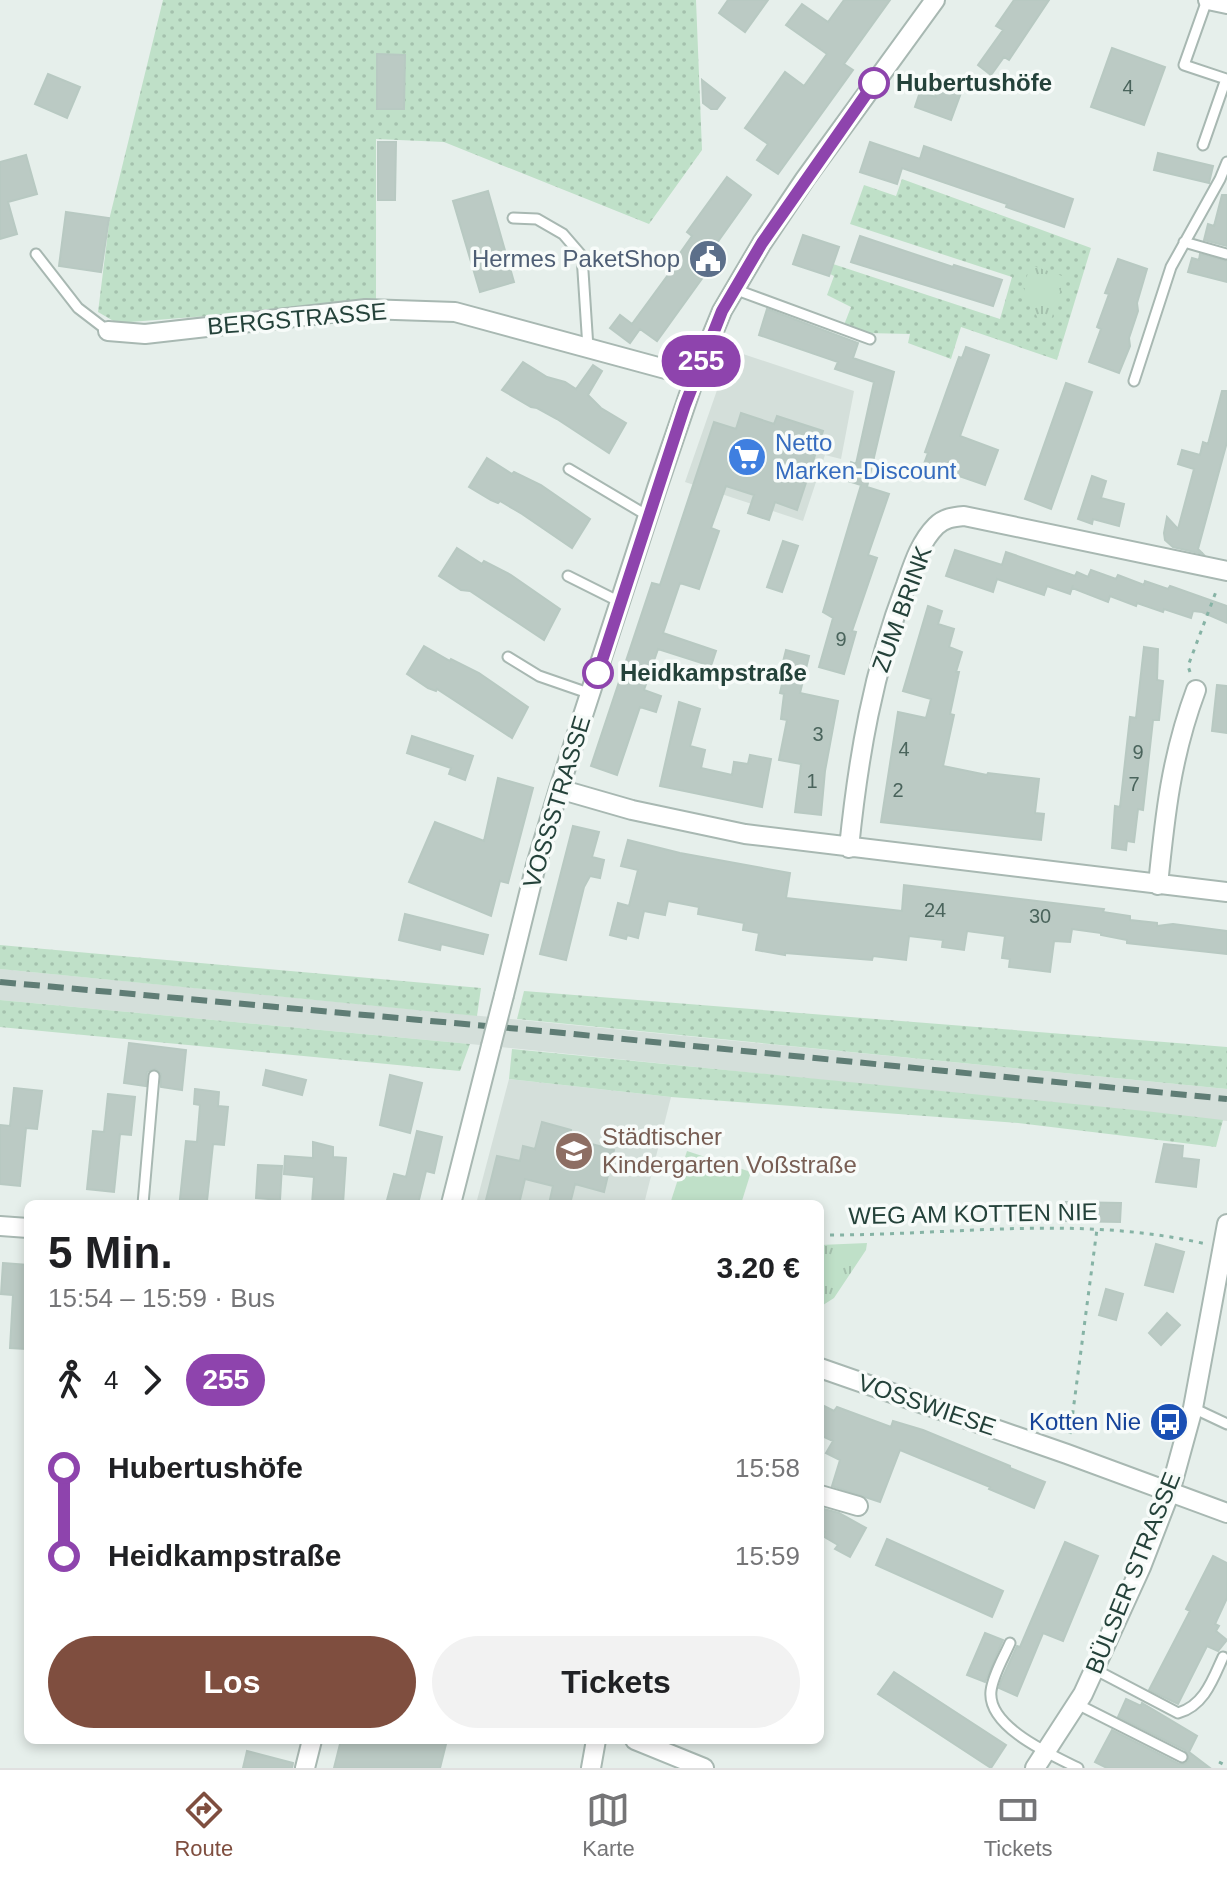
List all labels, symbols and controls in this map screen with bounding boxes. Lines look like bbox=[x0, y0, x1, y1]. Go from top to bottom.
marker: Hubertushöfe bbox=[859, 68, 889, 98]
place label: Hubertushöfe bbox=[896, 69, 1052, 96]
house number: 4 bbox=[1122, 76, 1134, 98]
public building icon: Hermes PaketShop bbox=[687, 238, 729, 280]
place label: Hermes PaketShop bbox=[472, 245, 680, 272]
street label: BERGSTRASSE bbox=[206, 297, 388, 340]
line badge: 255 bbox=[655, 335, 747, 387]
text: 255 bbox=[678, 345, 724, 376]
place label: Netto Marken-Discount bbox=[775, 429, 957, 484]
supermarket icon: Netto Marken-Discount bbox=[726, 436, 768, 478]
street label: ZUM BRINK bbox=[866, 542, 937, 675]
house number: 9 bbox=[835, 628, 847, 650]
marker: Heidkampstraße bbox=[583, 658, 613, 688]
place label: Heidkampstraße bbox=[620, 659, 807, 686]
street label: VOSSSTRASSE bbox=[517, 712, 596, 891]
house number: 3 bbox=[812, 723, 824, 745]
house number: 4 bbox=[898, 738, 910, 760]
house number: 9 bbox=[1132, 741, 1144, 763]
house number: 1 bbox=[806, 770, 818, 792]
house number: 7 bbox=[1128, 773, 1140, 795]
house number: 2 bbox=[892, 779, 904, 801]
house number: 24 bbox=[924, 899, 946, 921]
house number: 30 bbox=[1029, 905, 1051, 927]
place label: Städtischer Kindergarten Voßstraße bbox=[602, 1123, 857, 1178]
school or university icon: Städtischer Kindergarten Voßstraße bbox=[553, 1130, 595, 1172]
street label: WEG AM KOTTEN NIE bbox=[848, 1198, 1098, 1229]
text: 5 Min. bbox=[48, 1228, 173, 1277]
text: 3.20 € bbox=[717, 1251, 800, 1284]
text: 15:54 – 15:59 · Bus bbox=[48, 1283, 275, 1313]
icon: walk bbox=[48, 1358, 92, 1402]
icon: forward bbox=[130, 1358, 174, 1402]
text: 255 bbox=[202, 1364, 249, 1395]
text: 4 bbox=[104, 1365, 118, 1395]
street label: VOSSWIESE bbox=[855, 1368, 1000, 1441]
bus stop icon: Kotten Nie bbox=[1148, 1401, 1190, 1443]
place label: Kotten Nie bbox=[1029, 1408, 1141, 1435]
text: Hubertushöfe bbox=[108, 1451, 303, 1484]
text: 15:58 bbox=[735, 1453, 800, 1483]
street label: BÜLSER STRASSE bbox=[1080, 1468, 1185, 1677]
text: Heidkampstraße bbox=[108, 1539, 341, 1572]
text: 15:59 bbox=[735, 1541, 800, 1571]
button: Los bbox=[48, 1636, 416, 1728]
button: Tickets bbox=[432, 1636, 800, 1728]
tab: Route bbox=[174, 1788, 233, 1862]
tab: Karte bbox=[582, 1788, 635, 1862]
tab: Tickets bbox=[984, 1788, 1053, 1862]

